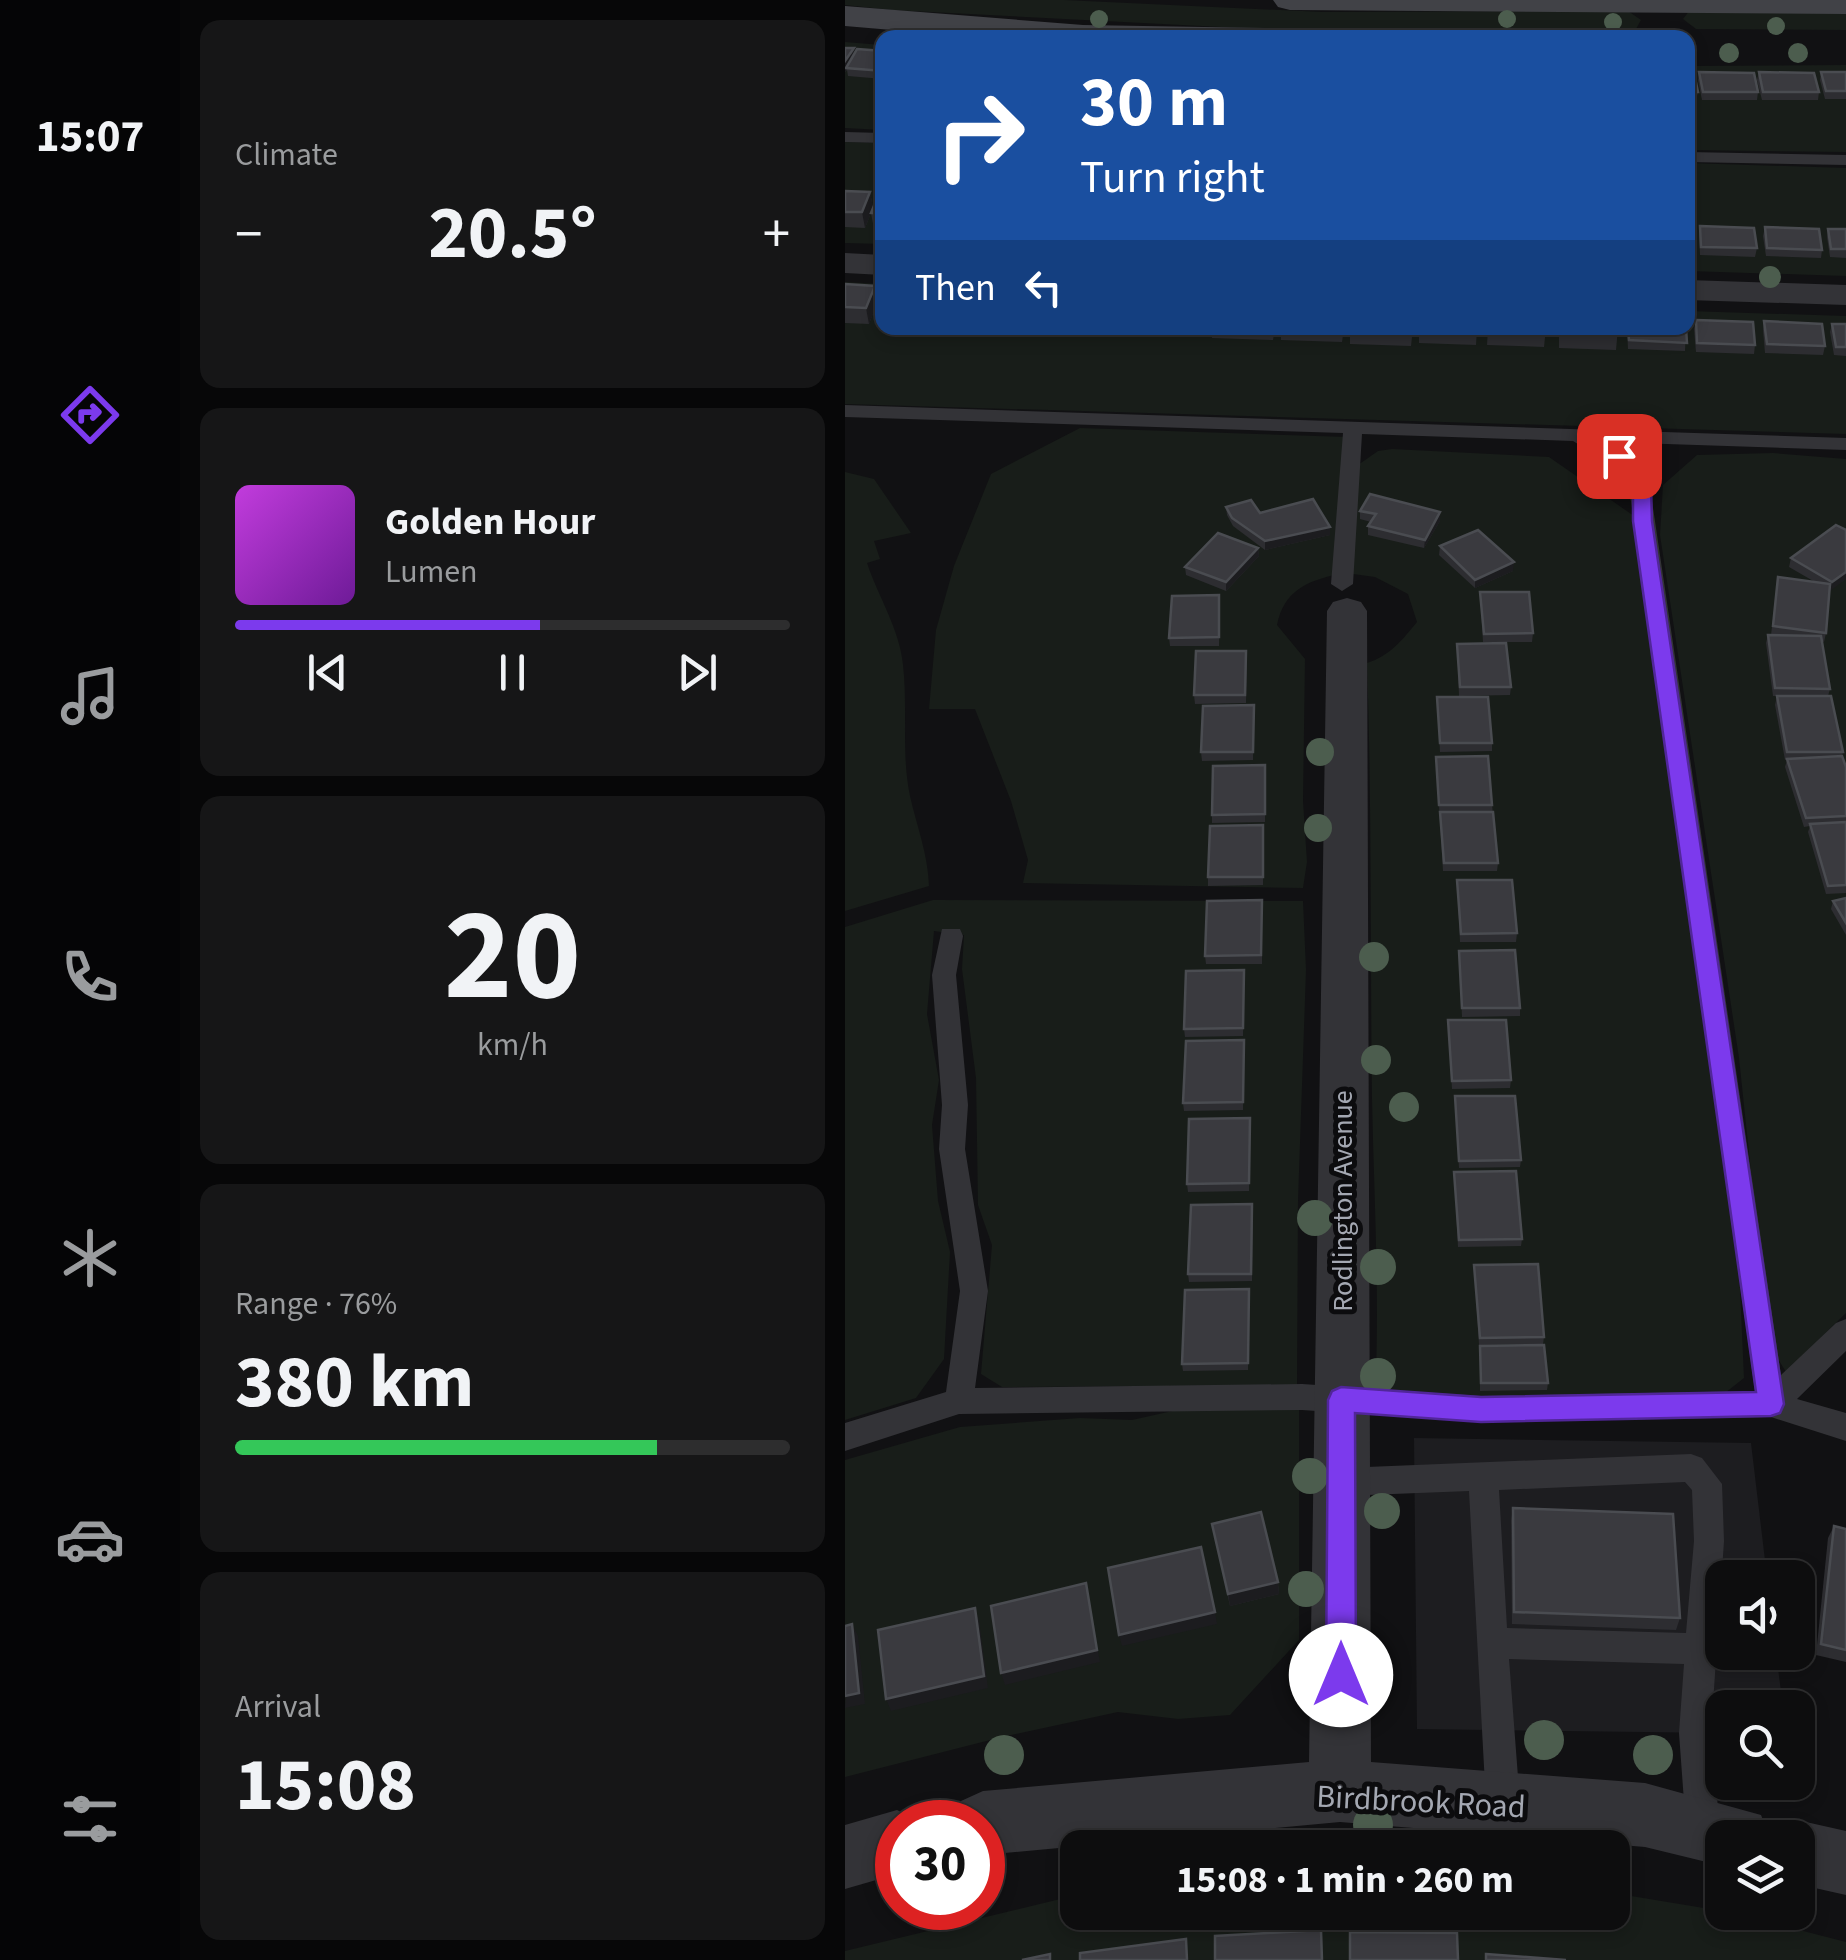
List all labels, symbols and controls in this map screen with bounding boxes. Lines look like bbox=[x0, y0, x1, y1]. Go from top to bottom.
text: 30 m bbox=[1080, 53, 1228, 153]
icon: right bbox=[915, 70, 1045, 200]
text: 15:07 bbox=[36, 105, 144, 169]
text: Climate bbox=[235, 132, 338, 178]
text: Turn right bbox=[1080, 146, 1265, 210]
text: 20.5° bbox=[428, 180, 597, 287]
text: − bbox=[235, 196, 262, 274]
text: + bbox=[763, 196, 790, 274]
icon: left bbox=[1016, 260, 1071, 315]
text: Then bbox=[915, 261, 996, 315]
icon: directions bbox=[55, 380, 125, 450]
pin bbox=[1577, 414, 1662, 499]
icon: arrive bbox=[1592, 429, 1647, 484]
text: Golden Hour bbox=[385, 495, 595, 549]
text: Lumen bbox=[385, 549, 478, 595]
icon: previous bbox=[300, 645, 355, 700]
icon: pause bbox=[485, 645, 540, 700]
icon: next bbox=[670, 645, 725, 700]
icon: music bbox=[55, 661, 125, 731]
text: 20 bbox=[444, 864, 581, 1049]
icon: phone bbox=[55, 942, 125, 1012]
text: km/h bbox=[477, 1022, 548, 1068]
street label: Rodlington Avenue bbox=[1323, 1090, 1363, 1312]
icon: climate bbox=[55, 1223, 125, 1293]
text: Range · 76% bbox=[235, 1281, 397, 1327]
text: 380 km bbox=[235, 1329, 474, 1436]
icon: car bbox=[55, 1504, 125, 1574]
map controls bbox=[1705, 1560, 1815, 1930]
button: sound bbox=[1705, 1560, 1815, 1670]
position arrow bbox=[1289, 1623, 1393, 1727]
text: Arrival bbox=[235, 1684, 321, 1730]
button: search bbox=[1705, 1690, 1815, 1800]
text: 15:08 bbox=[235, 1732, 416, 1839]
street label: Birdbrook Road bbox=[1315, 1774, 1527, 1830]
icon: filters bbox=[55, 1784, 125, 1854]
speed limit sign: 30 bbox=[875, 1800, 1005, 1930]
button: layers bbox=[1705, 1820, 1815, 1930]
text: 15:08 · 1 min · 260 m bbox=[1176, 1853, 1514, 1907]

